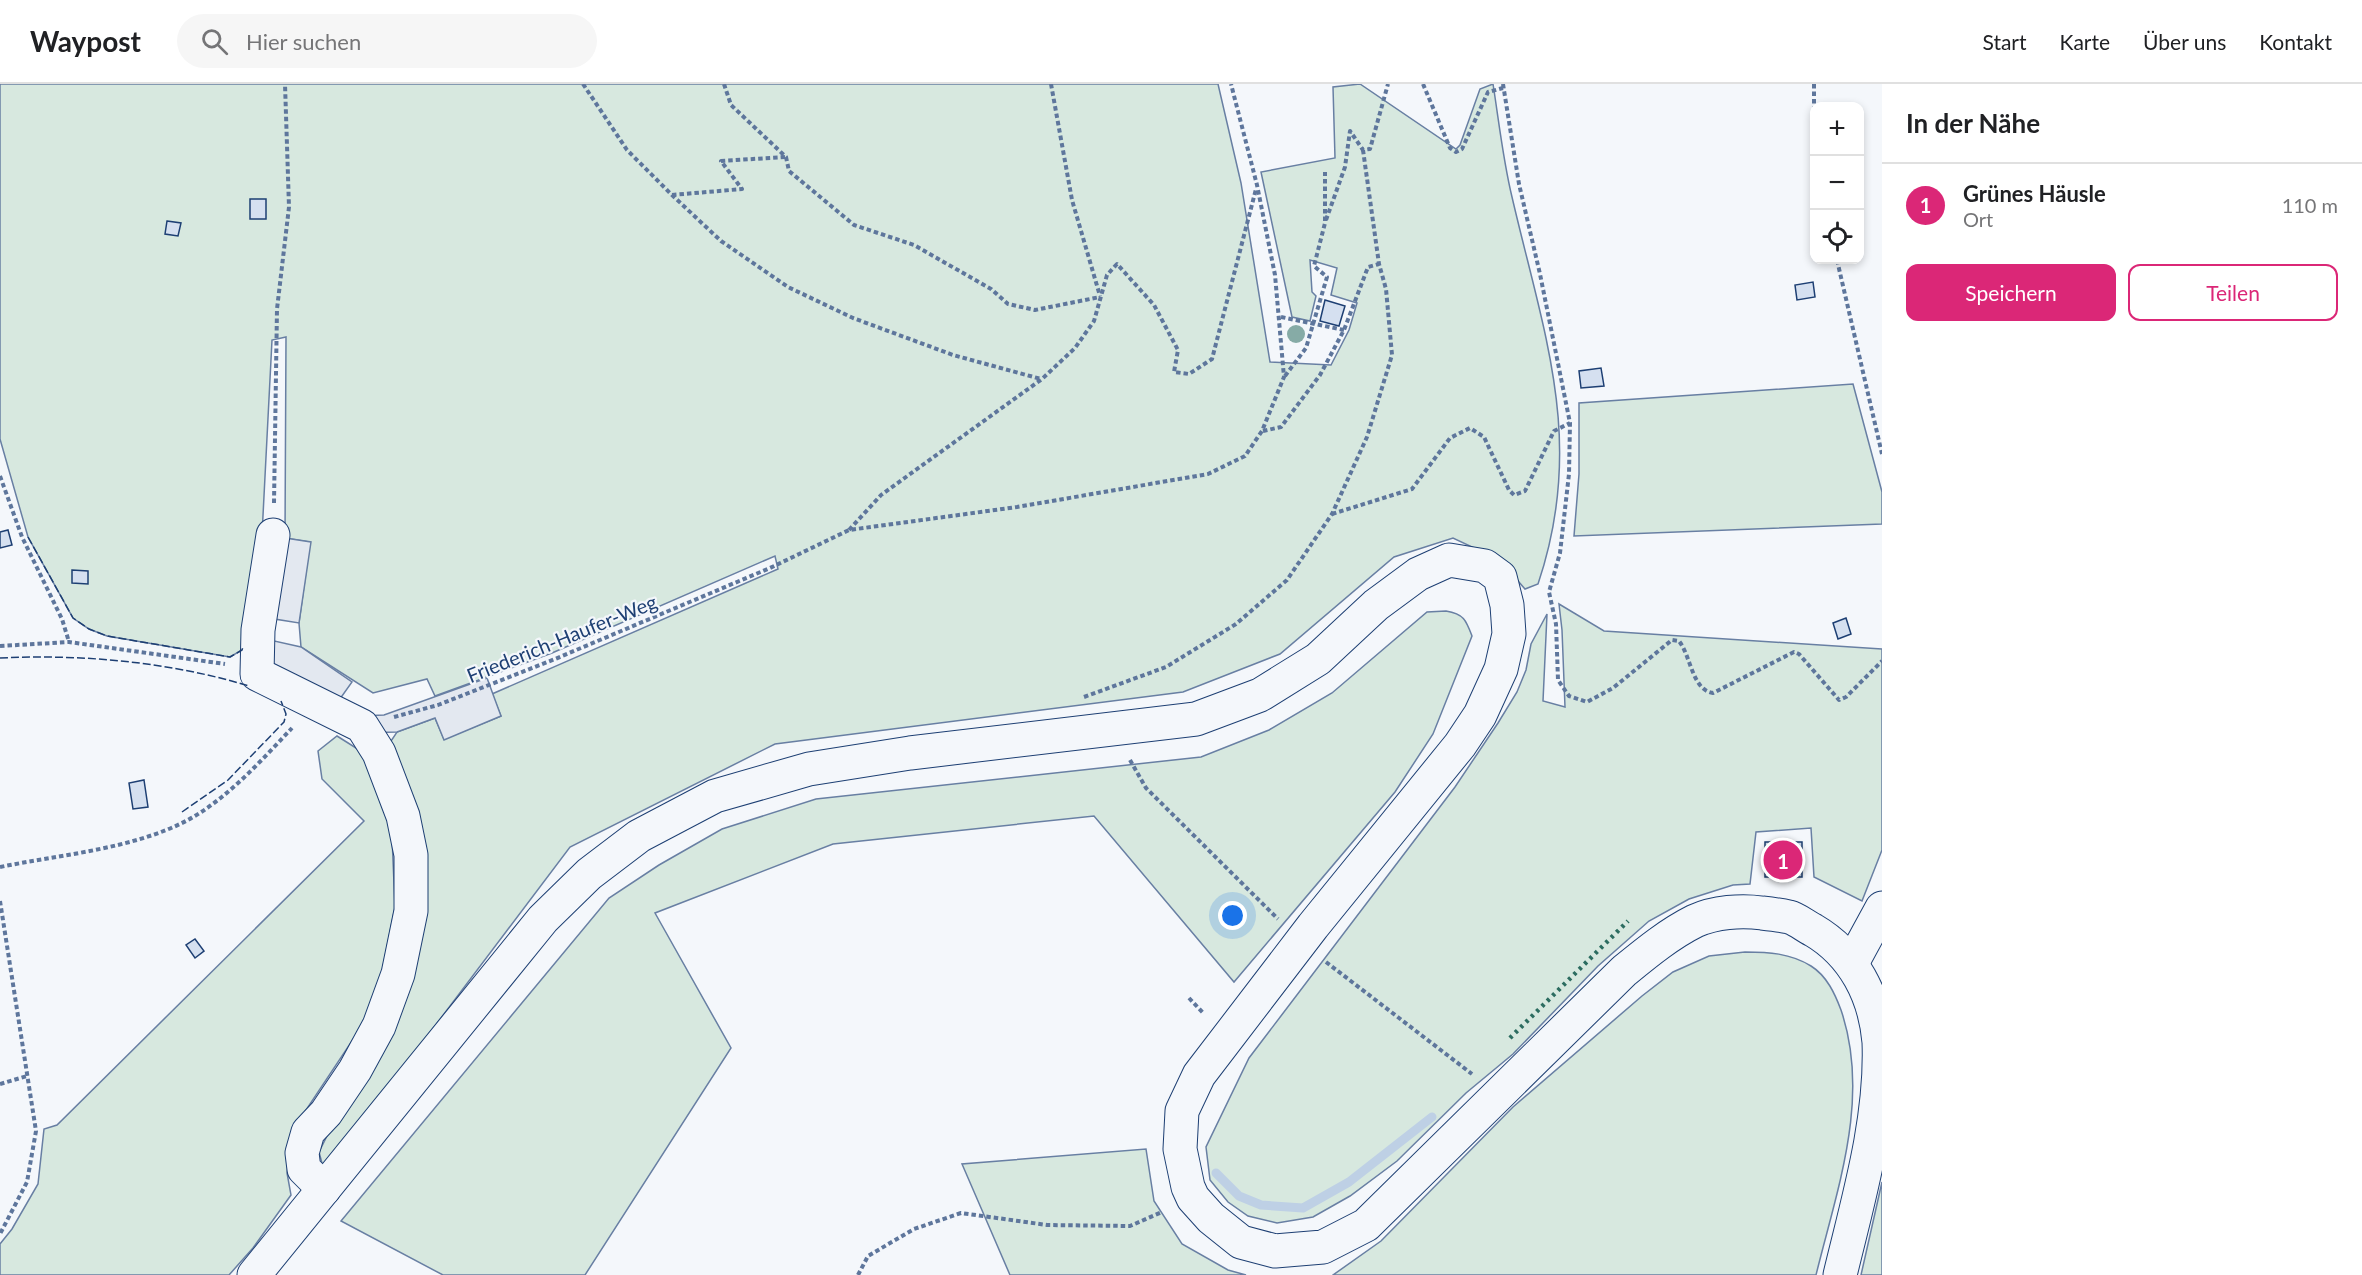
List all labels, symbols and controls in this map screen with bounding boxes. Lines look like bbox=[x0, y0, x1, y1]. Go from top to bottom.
search box bbox=[177, 14, 597, 68]
text: Waypost bbox=[30, 24, 141, 58]
icon: search bbox=[198, 25, 231, 58]
text: Hier suchen bbox=[246, 28, 361, 55]
text: Start bbox=[1982, 29, 2027, 54]
text: Karte bbox=[2060, 29, 2110, 54]
text: Über uns bbox=[2143, 29, 2226, 54]
text: Kontakt bbox=[2259, 29, 2332, 54]
map controls bbox=[1810, 102, 1864, 264]
button: + bbox=[1810, 102, 1864, 156]
text: In der Nähe bbox=[1906, 107, 2040, 139]
button: − bbox=[1810, 156, 1864, 210]
text: Grünes Häusle bbox=[1963, 180, 2106, 207]
text: 1 bbox=[1920, 193, 1931, 217]
text: 110 m bbox=[2282, 193, 2338, 217]
text: Ort bbox=[1963, 207, 1993, 231]
button: locate bbox=[1810, 210, 1864, 264]
button: Speichern bbox=[1906, 264, 2116, 321]
button: Teilen bbox=[2128, 264, 2338, 321]
street label: Friederich-Haufer-Weg bbox=[463, 589, 660, 687]
pin: 1 bbox=[1764, 838, 1802, 882]
your location bbox=[1218, 901, 1247, 930]

